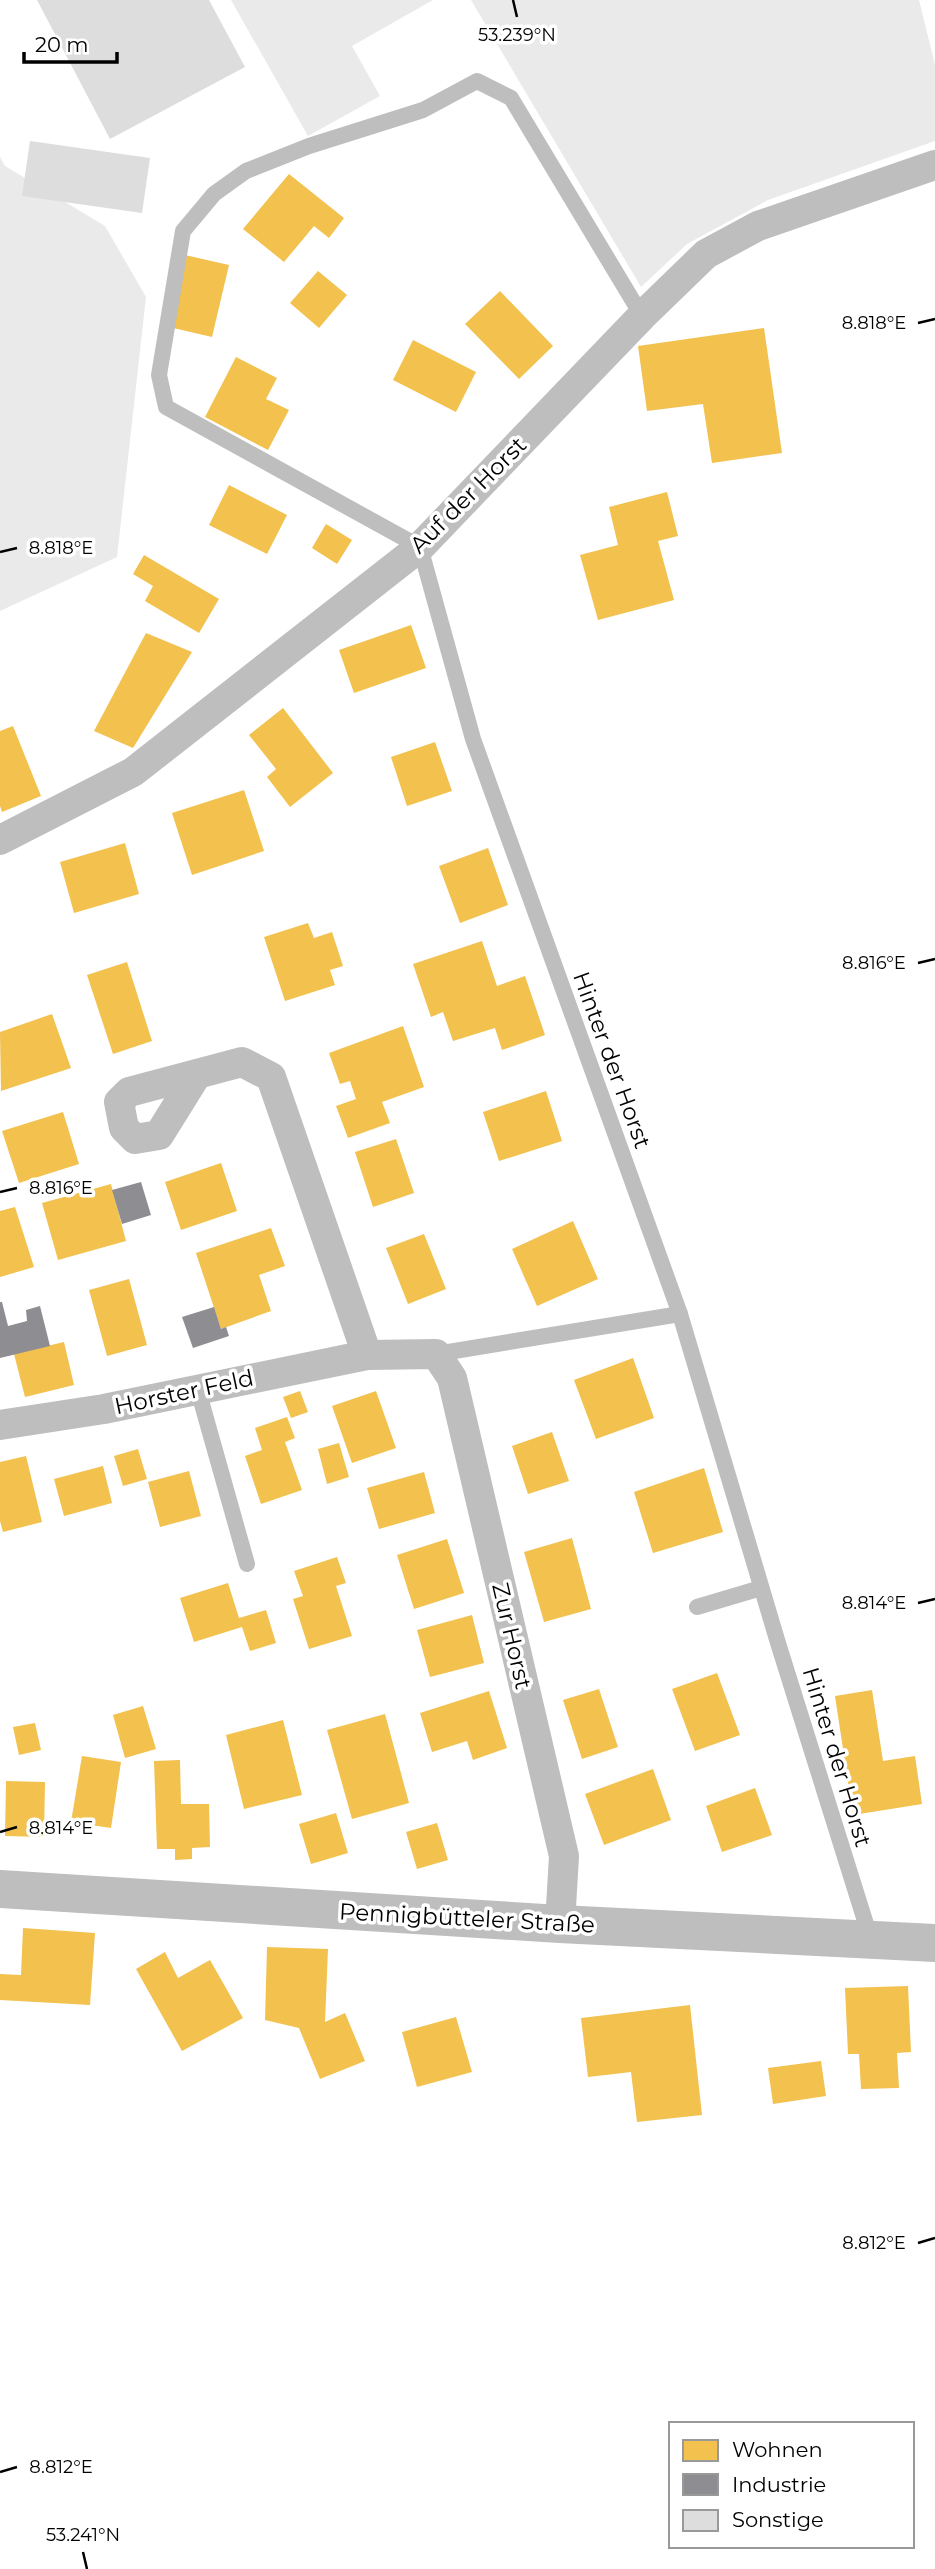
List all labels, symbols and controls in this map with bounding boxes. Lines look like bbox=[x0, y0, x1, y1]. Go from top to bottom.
scale bar bbox=[24, 21, 117, 65]
text: 53.239°N bbox=[478, 24, 556, 46]
text: 20 m bbox=[35, 32, 89, 57]
text: 8.818°E bbox=[842, 312, 906, 334]
street label: Auf der Horst bbox=[404, 431, 532, 559]
text: 8.818°E bbox=[29, 537, 93, 559]
text: 8.816°E bbox=[842, 952, 906, 974]
street label: Hinter der Horst bbox=[567, 968, 657, 1152]
text: 8.816°E bbox=[29, 1177, 93, 1199]
street label: Horster Feld bbox=[112, 1364, 256, 1420]
street label: Zur Horst bbox=[486, 1580, 538, 1692]
text: 8.814°E bbox=[842, 1592, 906, 1614]
street label: Hinter der Horst bbox=[796, 1664, 878, 1850]
text: 8.814°E bbox=[29, 1817, 93, 1839]
street label: Pennigbütteler Straße bbox=[338, 1897, 596, 1939]
text: 8.812°E bbox=[842, 2232, 906, 2254]
legend bbox=[669, 2422, 914, 2548]
text: Wohnen bbox=[732, 2437, 823, 2462]
text: 8.812°E bbox=[29, 2456, 93, 2478]
text: Industrie bbox=[732, 2472, 826, 2497]
text: Sonstige bbox=[732, 2507, 824, 2532]
text: 53.241°N bbox=[46, 2524, 120, 2546]

